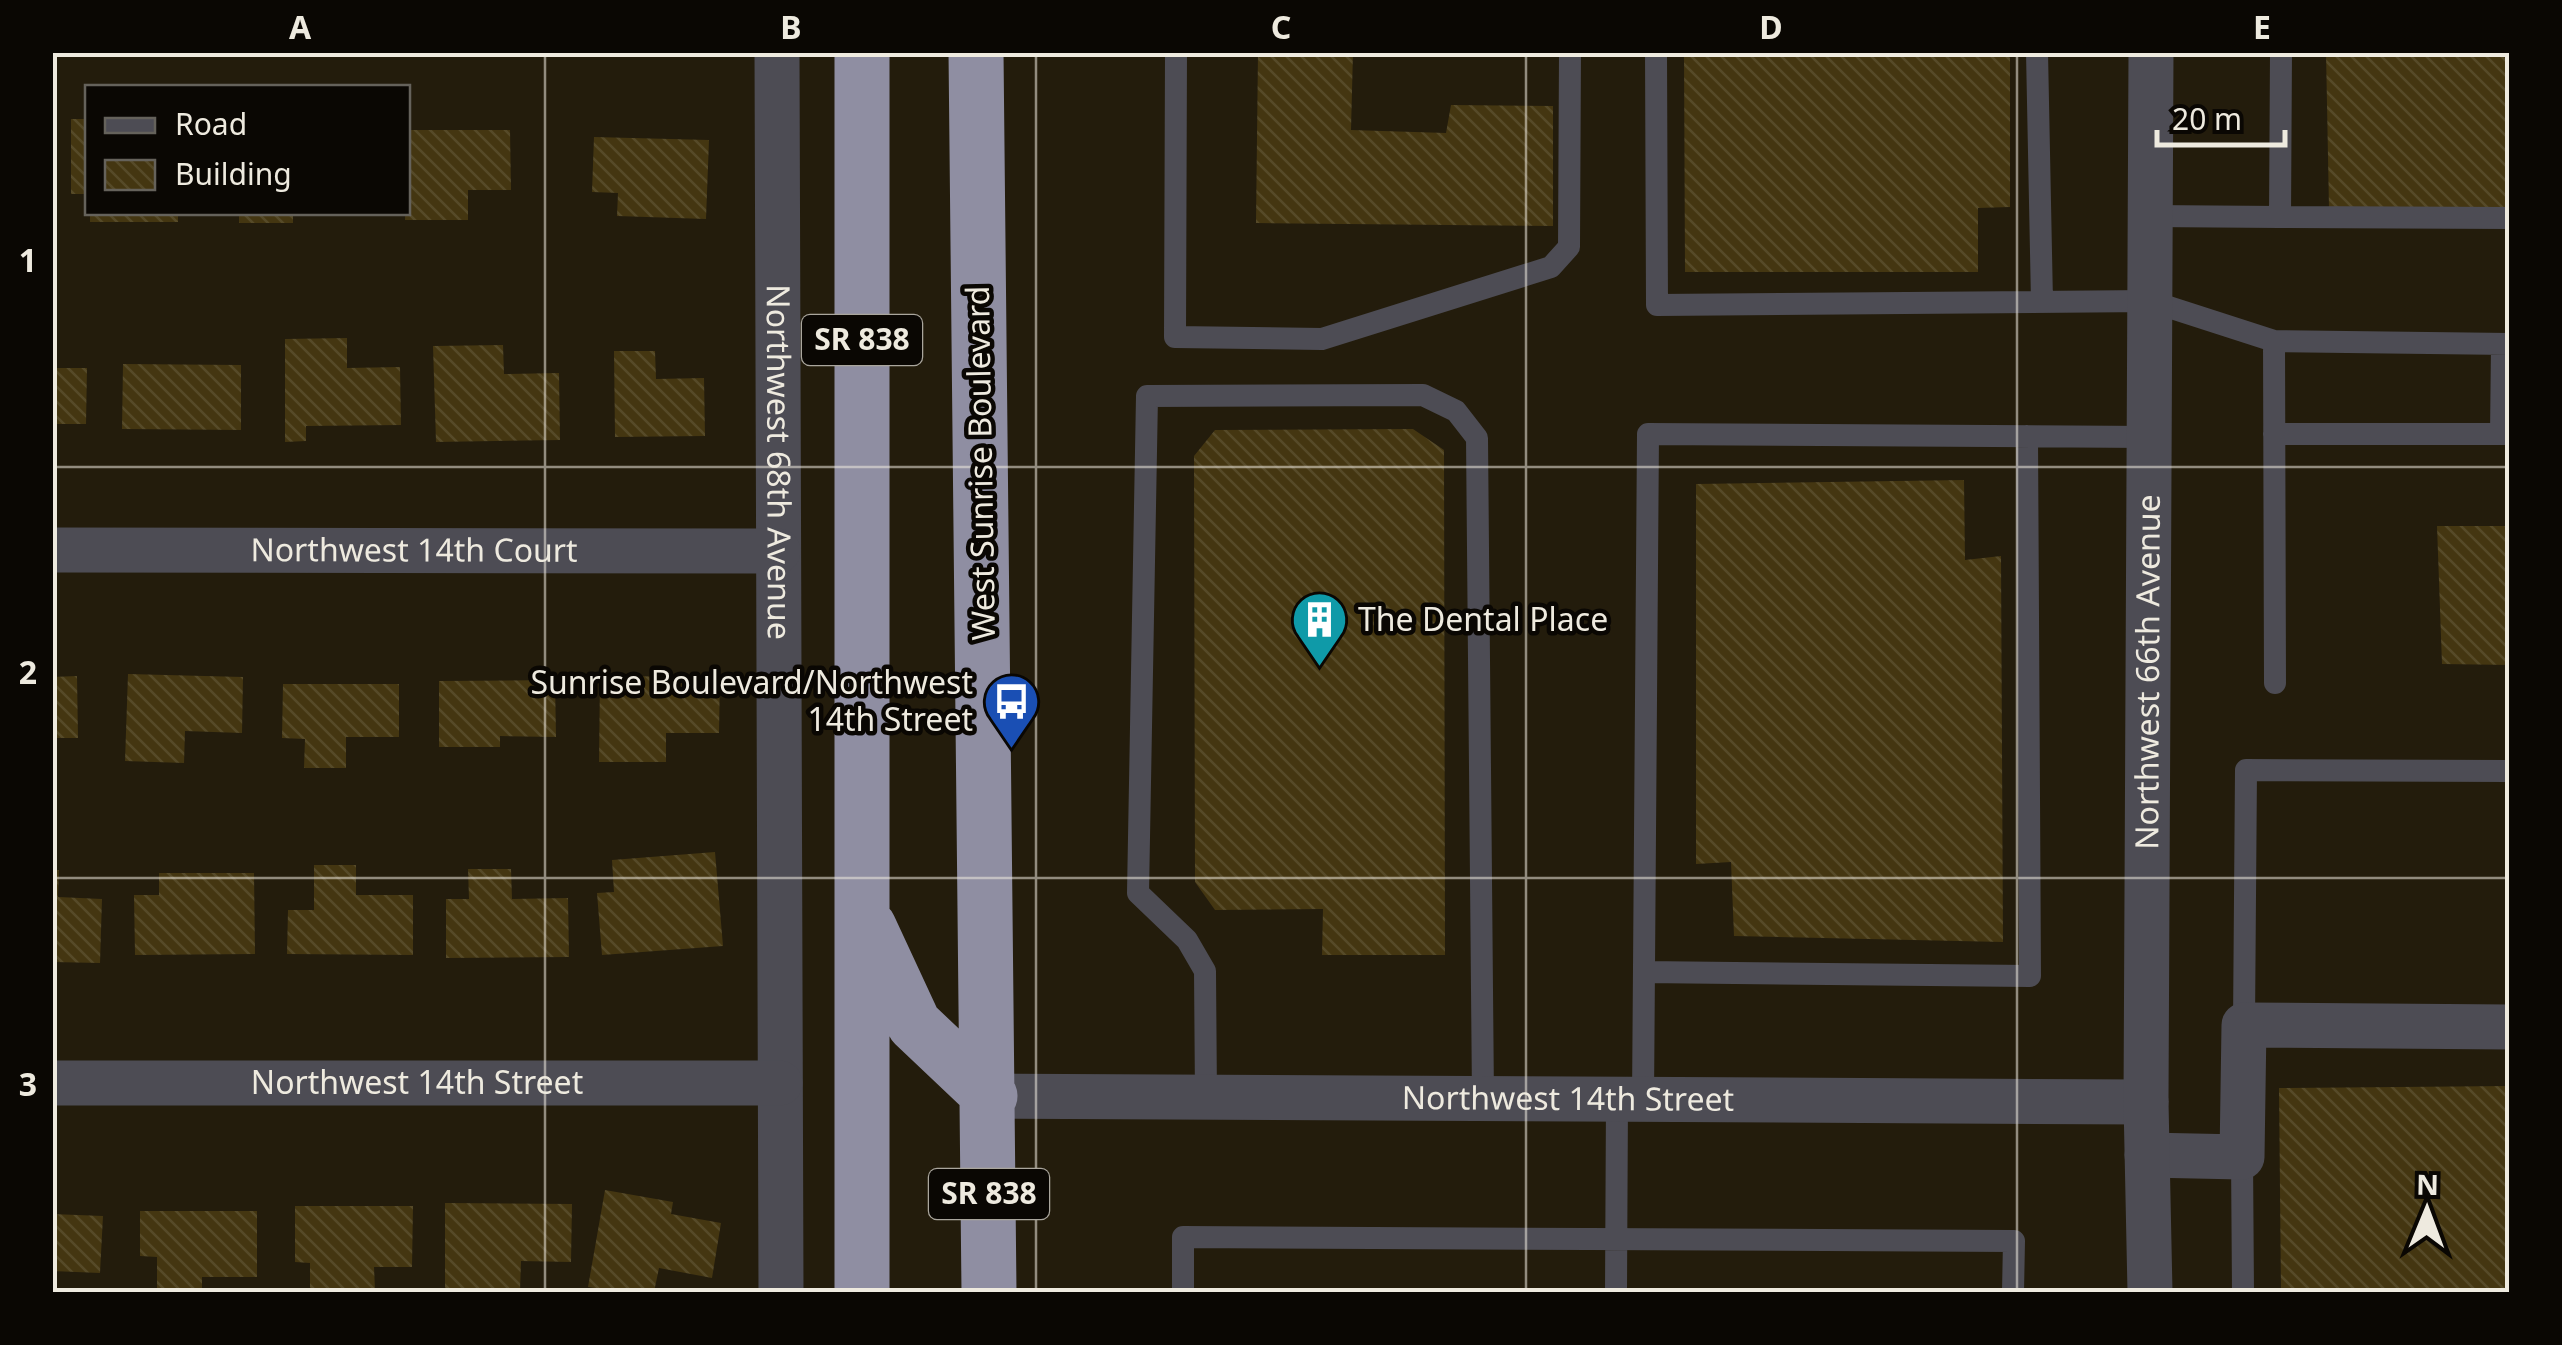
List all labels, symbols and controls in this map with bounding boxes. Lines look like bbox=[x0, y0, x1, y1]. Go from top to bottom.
text: A bbox=[289, 5, 312, 48]
text: B bbox=[780, 5, 802, 48]
text: C bbox=[1271, 5, 1291, 48]
text: D bbox=[1759, 5, 1783, 48]
text: E bbox=[2253, 5, 2271, 48]
legend bbox=[85, 85, 410, 215]
scale bar bbox=[2157, 85, 2284, 147]
text: 20 m bbox=[2172, 98, 2242, 139]
text: Road bbox=[175, 103, 247, 144]
text: Building bbox=[175, 153, 292, 194]
text: 1 bbox=[19, 238, 37, 281]
street label: Northwest 68th Avenue bbox=[758, 284, 802, 640]
street label: West Sunrise Boulevard bbox=[955, 285, 1004, 641]
road number: SR 838 bbox=[802, 315, 922, 365]
street label: Northwest 66th Avenue bbox=[2124, 494, 2169, 850]
street label: Northwest 14th Court bbox=[250, 527, 578, 571]
building icon: The Dental Place bbox=[1289, 590, 1349, 669]
place label: The Dental Place bbox=[1358, 597, 1608, 640]
text: 2 bbox=[19, 650, 37, 693]
place label: Sunrise Boulevard/Northwest 14th Street bbox=[530, 660, 973, 740]
bus stop icon: Sunrise Boulevard/Northwest 14th Street bbox=[982, 671, 1042, 750]
street label: Northwest 14th Street bbox=[251, 1060, 583, 1103]
text: 3 bbox=[19, 1062, 37, 1105]
street label: Northwest 14th Street bbox=[1402, 1075, 1734, 1120]
north arrow bbox=[2377, 1160, 2477, 1260]
text: N bbox=[2416, 1165, 2439, 1203]
road number: SR 838 bbox=[929, 1169, 1049, 1219]

